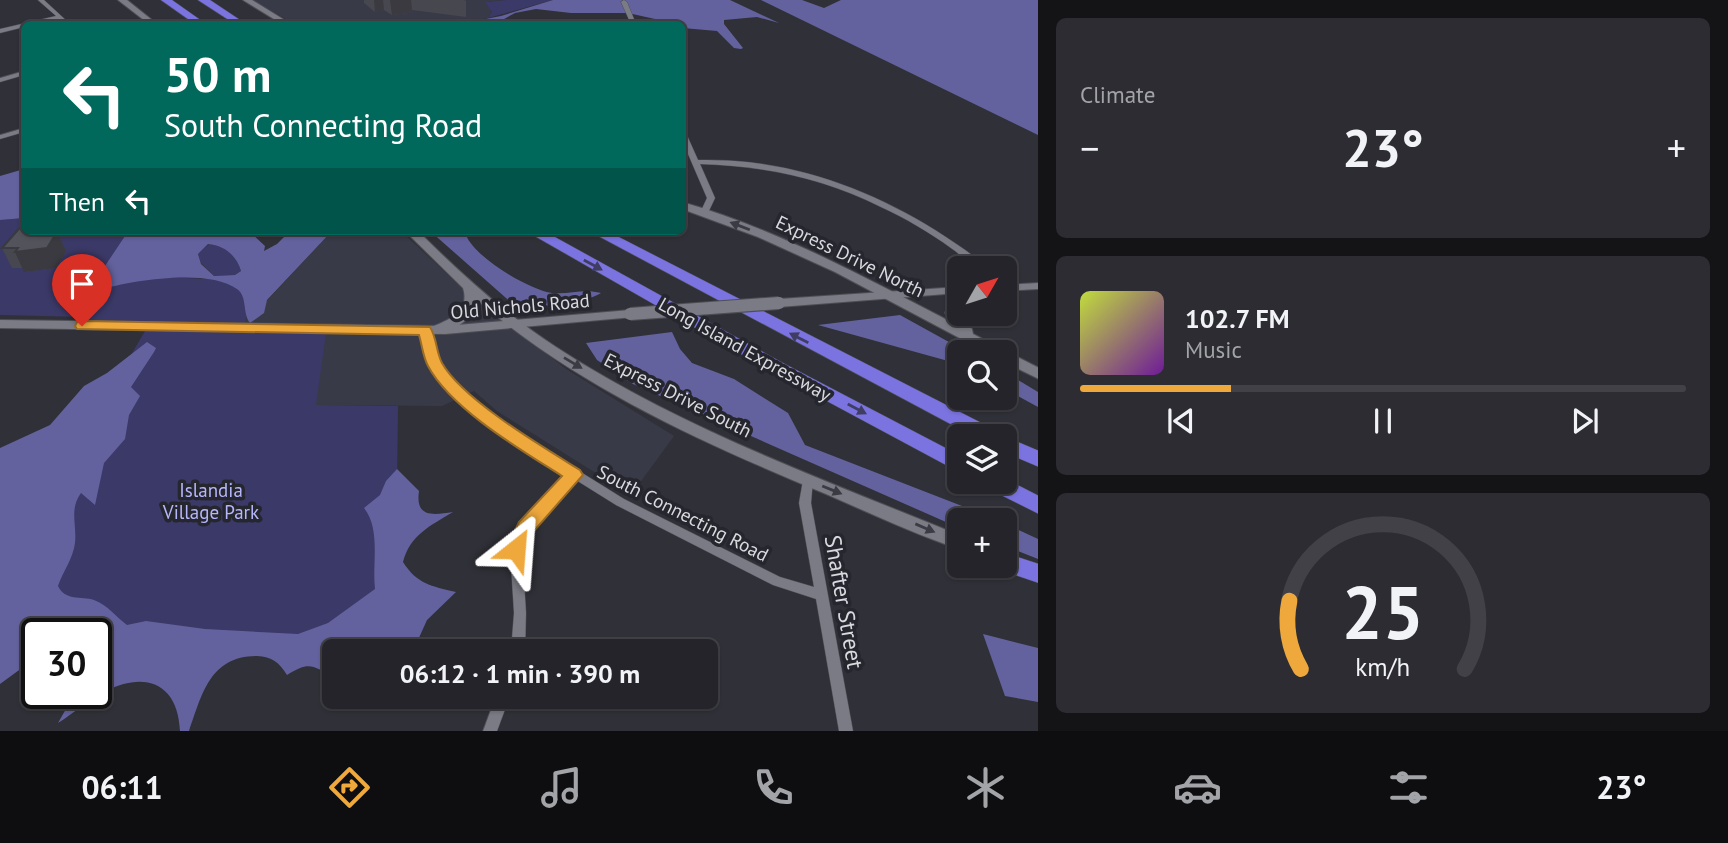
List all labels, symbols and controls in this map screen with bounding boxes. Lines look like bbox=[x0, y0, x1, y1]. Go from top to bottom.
text: 50 m bbox=[164, 42, 271, 106]
icon: left bbox=[49, 49, 140, 140]
text: Climate bbox=[1080, 80, 1155, 109]
text: South Connecting Road bbox=[164, 104, 482, 146]
text: 23° bbox=[1342, 114, 1424, 181]
text: − bbox=[1080, 123, 1099, 172]
text: + bbox=[1667, 123, 1686, 172]
icon: left bbox=[119, 182, 157, 220]
text: Then bbox=[49, 185, 105, 218]
street label: Express Drive North bbox=[772, 210, 928, 302]
one-way arrow bbox=[729, 221, 750, 232]
pin bbox=[52, 254, 112, 326]
north arrow bbox=[947, 256, 1017, 326]
map controls bbox=[947, 256, 1017, 578]
one-way arrow bbox=[583, 259, 602, 271]
icon: arrive bbox=[63, 265, 101, 303]
street label: Old Nichols Road bbox=[449, 288, 591, 324]
street label: Long Island Expressway bbox=[655, 292, 835, 406]
text: 102.7 FM bbox=[1185, 302, 1290, 335]
one-way arrow bbox=[789, 332, 808, 344]
text: Music bbox=[1185, 335, 1242, 364]
button: search bbox=[947, 340, 1017, 410]
street label: Express Drive South bbox=[600, 347, 756, 443]
one-way arrow bbox=[564, 357, 583, 370]
icon: previous bbox=[1162, 402, 1200, 440]
icon: pause bbox=[1364, 402, 1402, 440]
icon: next bbox=[1566, 402, 1604, 440]
one-way arrow bbox=[847, 403, 866, 415]
button: layers bbox=[947, 424, 1017, 494]
street label: South Connecting Road bbox=[593, 459, 773, 567]
park label: Islandia Village Park bbox=[162, 478, 259, 524]
one-way arrow bbox=[822, 485, 843, 496]
button: + bbox=[947, 508, 1017, 578]
position arrow bbox=[479, 512, 553, 586]
one-way arrow bbox=[915, 523, 936, 534]
street label: Shafter Street bbox=[818, 533, 871, 671]
text: 25 bbox=[1342, 566, 1424, 660]
speed limit sign: 30 bbox=[21, 618, 112, 709]
text: km/h bbox=[1356, 651, 1410, 683]
text: 06:12 · 1 min · 390 m bbox=[400, 657, 640, 690]
icon: directions bbox=[325, 763, 374, 812]
icon: music bbox=[537, 763, 586, 812]
icon: phone bbox=[749, 763, 798, 812]
icon: climate bbox=[961, 763, 1010, 812]
icon: car bbox=[1173, 763, 1222, 812]
icon: filters bbox=[1384, 763, 1433, 812]
text: 06:11 bbox=[81, 766, 163, 808]
text: 23° bbox=[1596, 766, 1647, 808]

